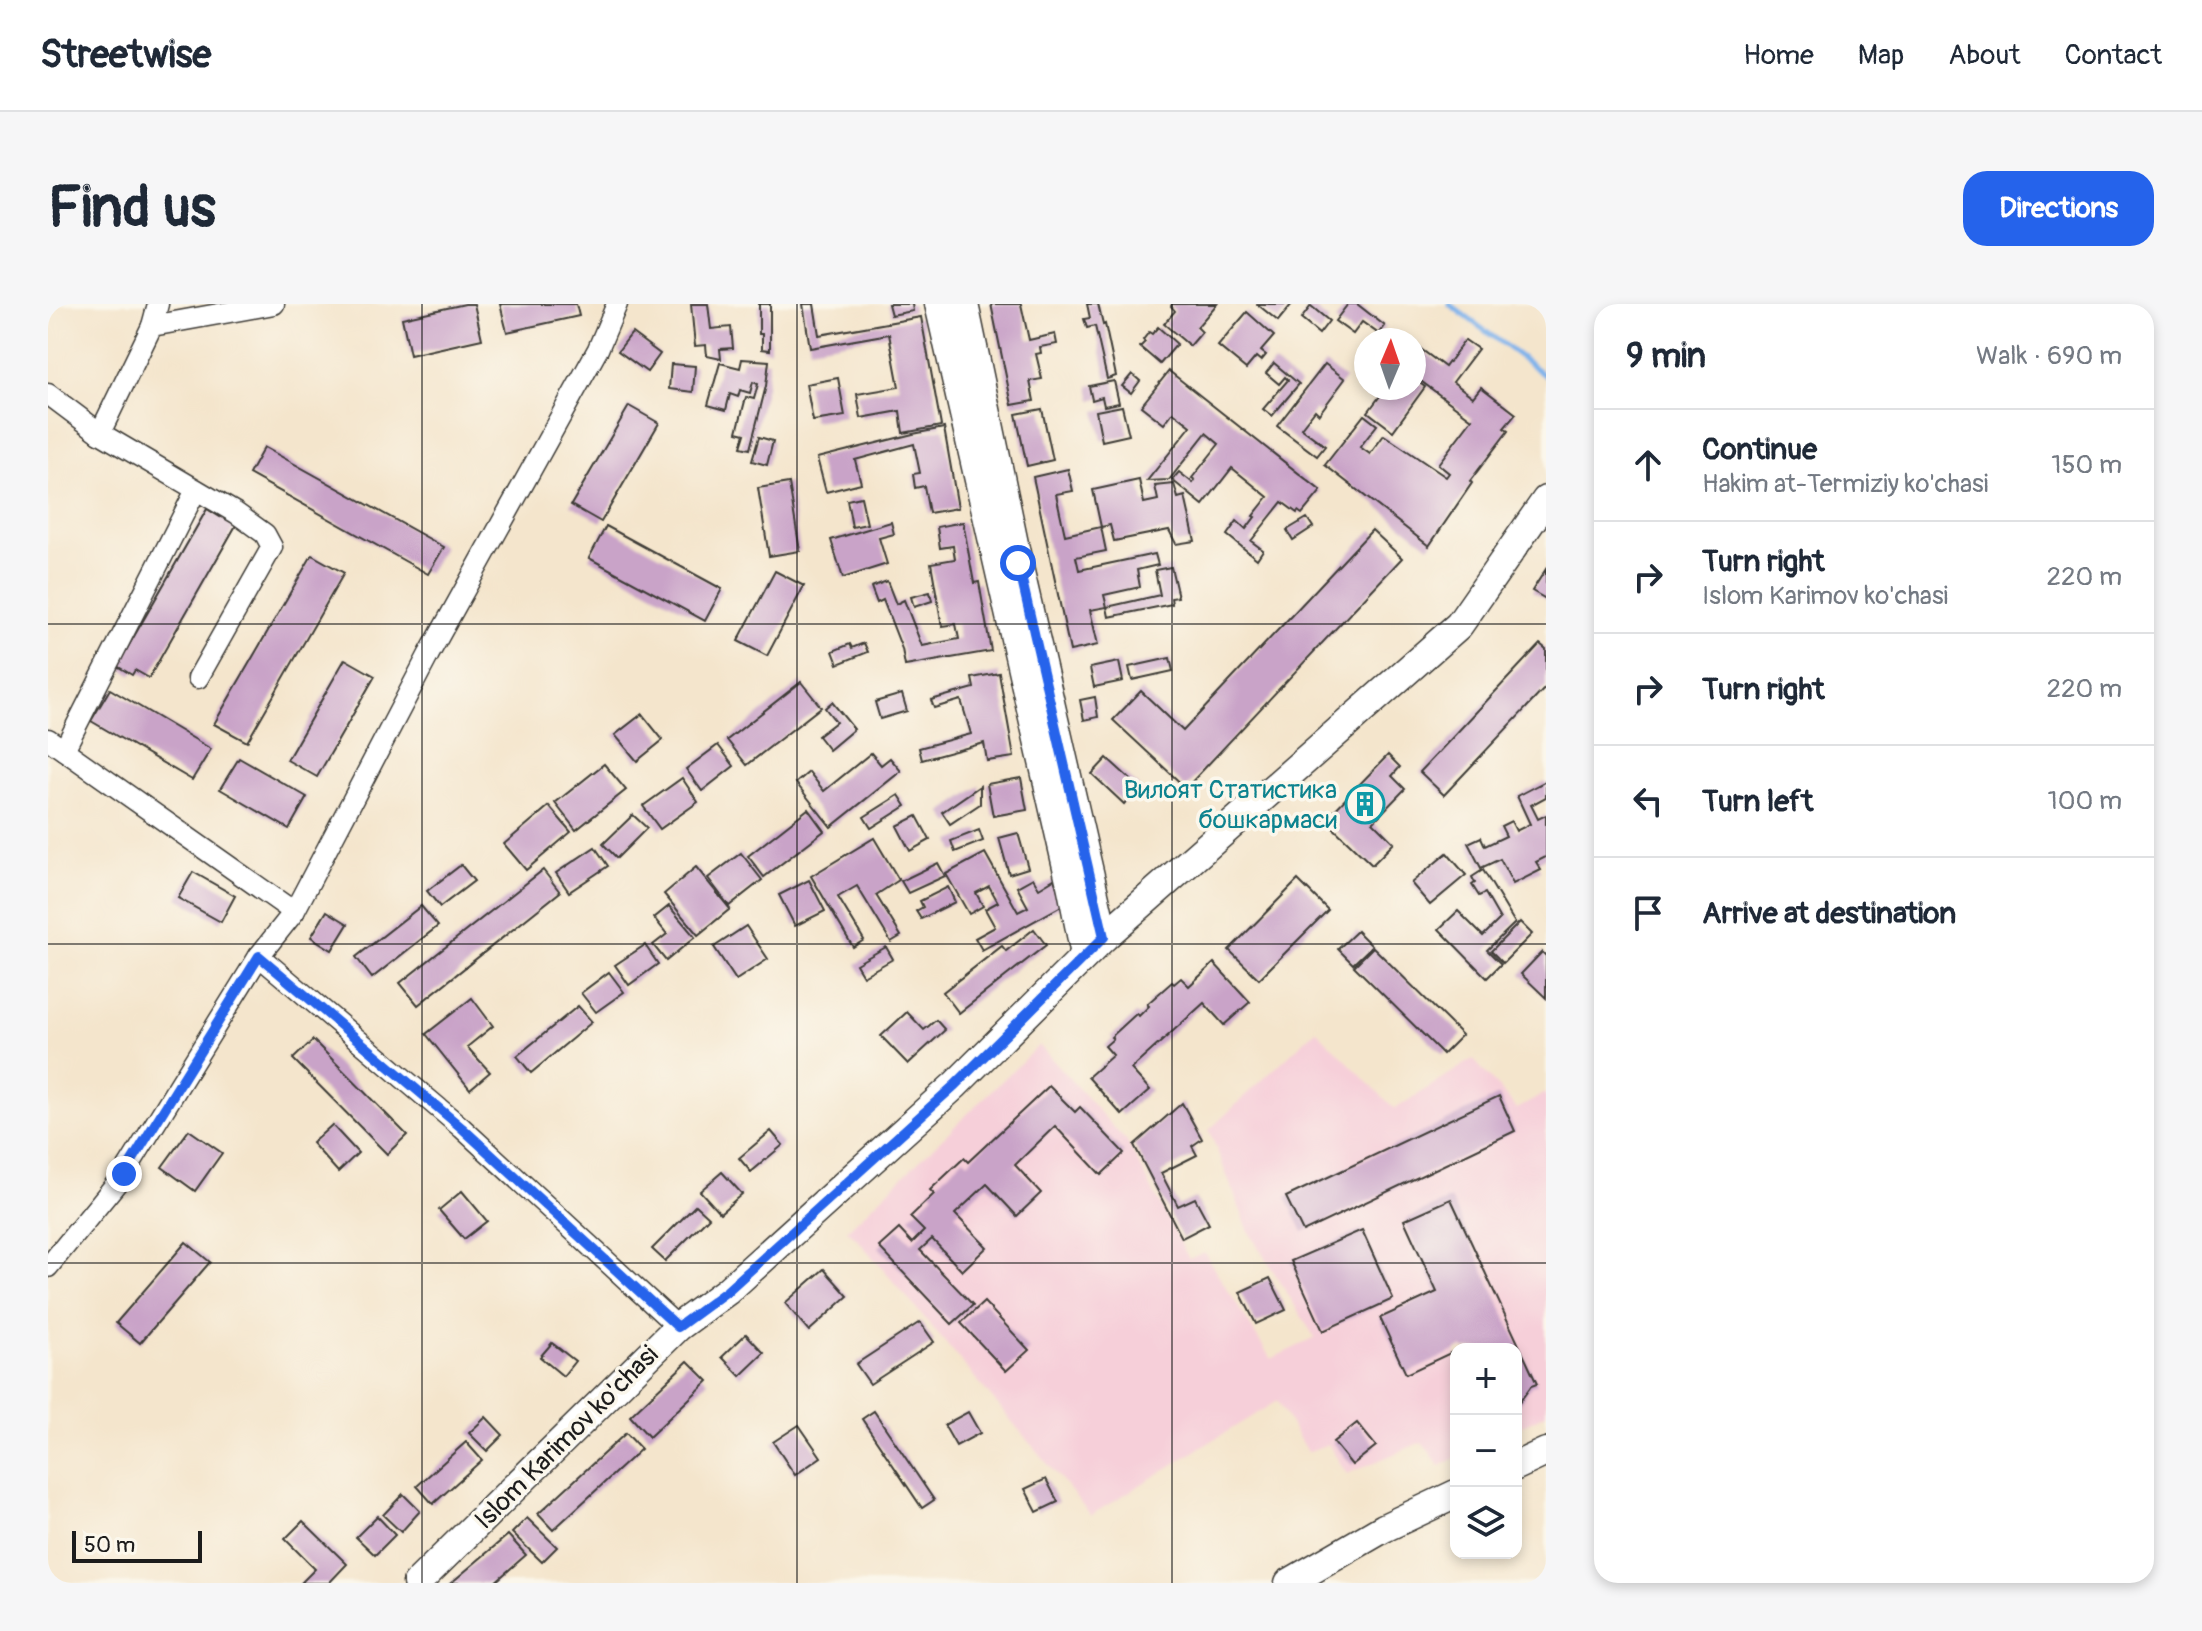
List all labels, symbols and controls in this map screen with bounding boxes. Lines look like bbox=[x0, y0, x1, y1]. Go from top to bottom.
text: Streetwise bbox=[40, 31, 211, 79]
text: Home bbox=[1743, 38, 1814, 73]
text: Map bbox=[1858, 38, 1904, 73]
text: About bbox=[1948, 38, 2021, 73]
text: Contact bbox=[2065, 38, 2162, 73]
button: Directions bbox=[1963, 171, 2154, 246]
text: Find us bbox=[48, 174, 216, 243]
north arrow bbox=[1354, 328, 1426, 400]
text: 9 min bbox=[1626, 335, 1706, 378]
text: Walk · 690 m bbox=[1976, 340, 2122, 372]
text: Continue bbox=[1702, 431, 1817, 468]
icon: ahead bbox=[1626, 443, 1670, 487]
text: 150 m bbox=[2051, 449, 2122, 481]
text: Hakim at-Termiziy ko'chasi bbox=[1702, 468, 1988, 500]
text: Turn right bbox=[1702, 543, 1825, 580]
route start bbox=[1000, 545, 1036, 581]
icon: right bbox=[1626, 555, 1670, 599]
text: 220 m bbox=[2046, 561, 2122, 593]
text: Islom Karimov ko'chasi bbox=[1702, 580, 1948, 612]
icon: right bbox=[1626, 667, 1670, 711]
text: Turn right bbox=[1702, 671, 1825, 708]
text: 220 m bbox=[2046, 673, 2122, 705]
place label: Вилоят Статистика бошкармаси bbox=[1124, 774, 1337, 836]
icon: left bbox=[1626, 779, 1670, 823]
building icon: Вилоят Статистика бошкармаси bbox=[1344, 783, 1386, 825]
text: Turn left bbox=[1702, 783, 1813, 820]
text: 100 m bbox=[2048, 785, 2122, 817]
icon: arrive bbox=[1626, 891, 1670, 935]
text: Arrive at destination bbox=[1702, 895, 1956, 932]
route end bbox=[106, 1156, 142, 1192]
street label: Islom Karimov ko'chasi bbox=[468, 1339, 665, 1536]
map controls bbox=[1450, 1343, 1522, 1559]
button: + bbox=[1450, 1343, 1522, 1415]
button: − bbox=[1450, 1415, 1522, 1487]
button: layers bbox=[1450, 1487, 1522, 1559]
scale bar bbox=[72, 1527, 202, 1563]
text: 50 m bbox=[84, 1531, 135, 1559]

